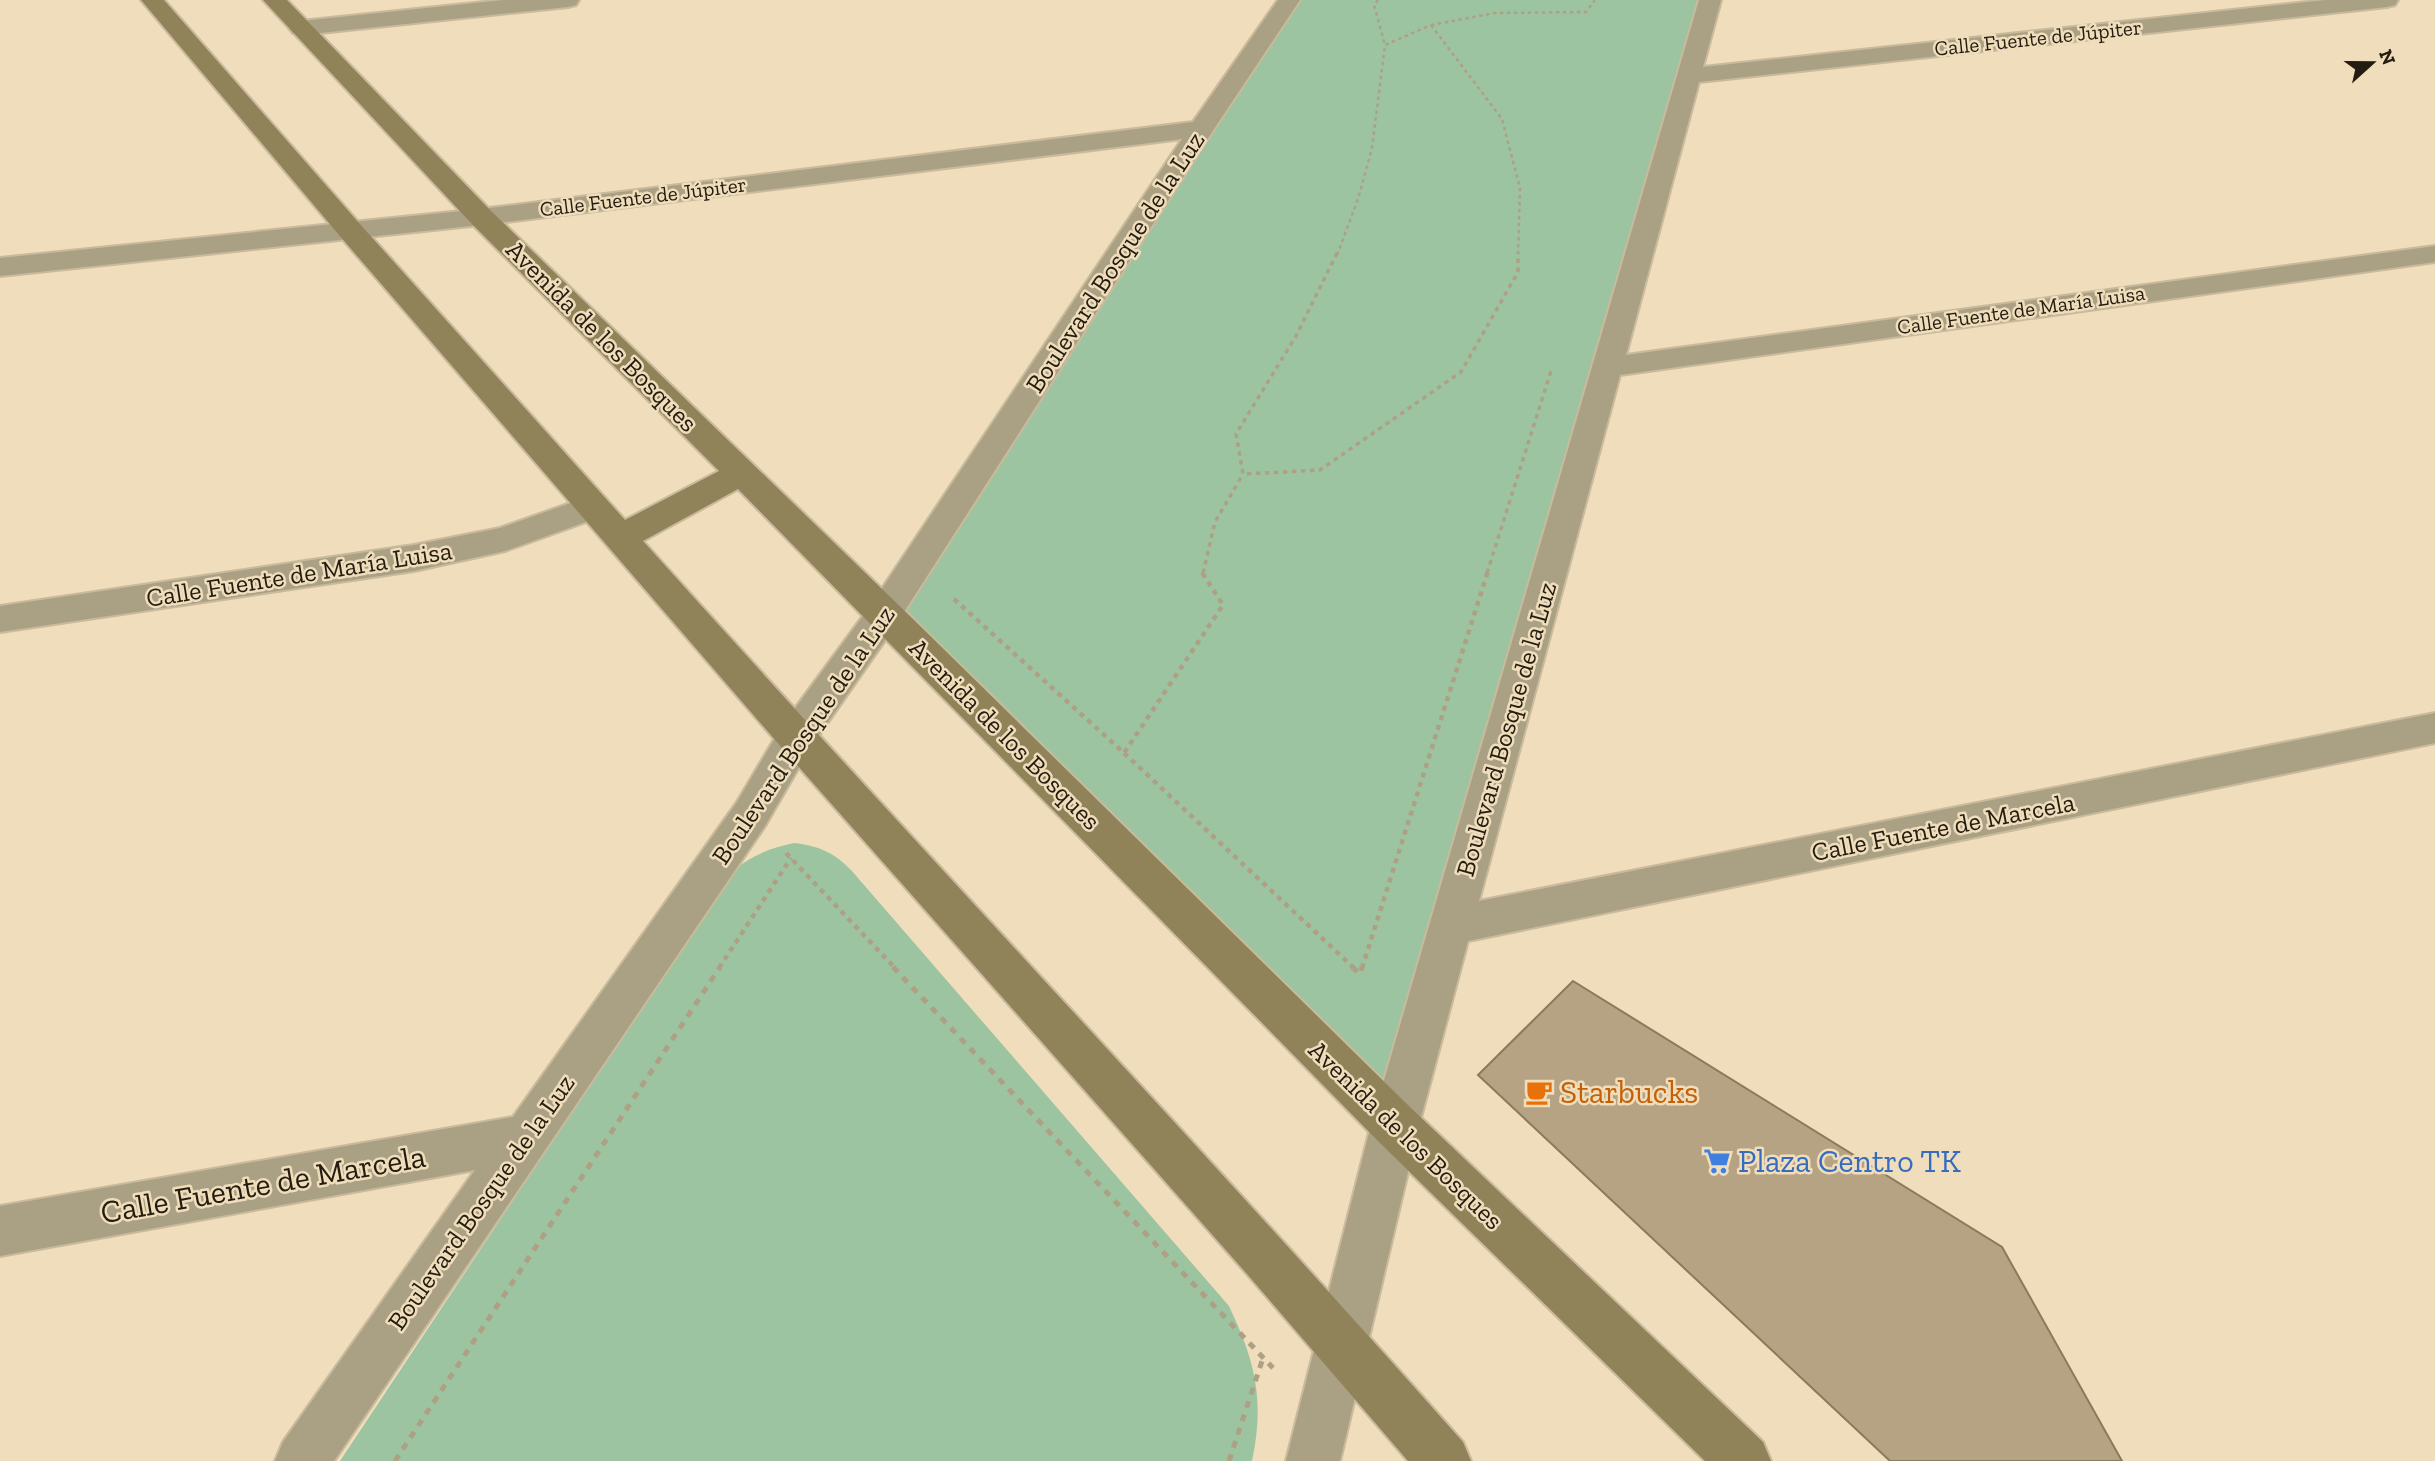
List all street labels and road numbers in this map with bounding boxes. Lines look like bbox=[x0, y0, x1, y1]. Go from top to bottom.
street label: Calle Fuente de Júpiter bbox=[1933, 14, 2143, 61]
street label: Boulevard Bosque de la Luz bbox=[1019, 126, 1211, 398]
street label: Calle Fuente de Júpiter bbox=[538, 171, 748, 222]
street label: Avenida de los Bosques bbox=[499, 233, 705, 439]
street label: Calle Fuente de María Luisa bbox=[1895, 280, 2146, 339]
street label: Calle Fuente de María Luisa bbox=[144, 534, 455, 614]
street label: Boulevard Bosque de la Luz bbox=[1449, 578, 1563, 880]
street label: Boulevard Bosque de la Luz bbox=[705, 600, 901, 870]
street label: Avenida de los Bosques bbox=[902, 631, 1108, 837]
street label: Calle Fuente de Marcela bbox=[1809, 786, 2078, 868]
street label: Avenida de los Bosques bbox=[1302, 1034, 1510, 1236]
street label: Boulevard Bosque de la Luz bbox=[381, 1068, 581, 1336]
street label: Calle Fuente de Marcela bbox=[98, 1137, 428, 1231]

